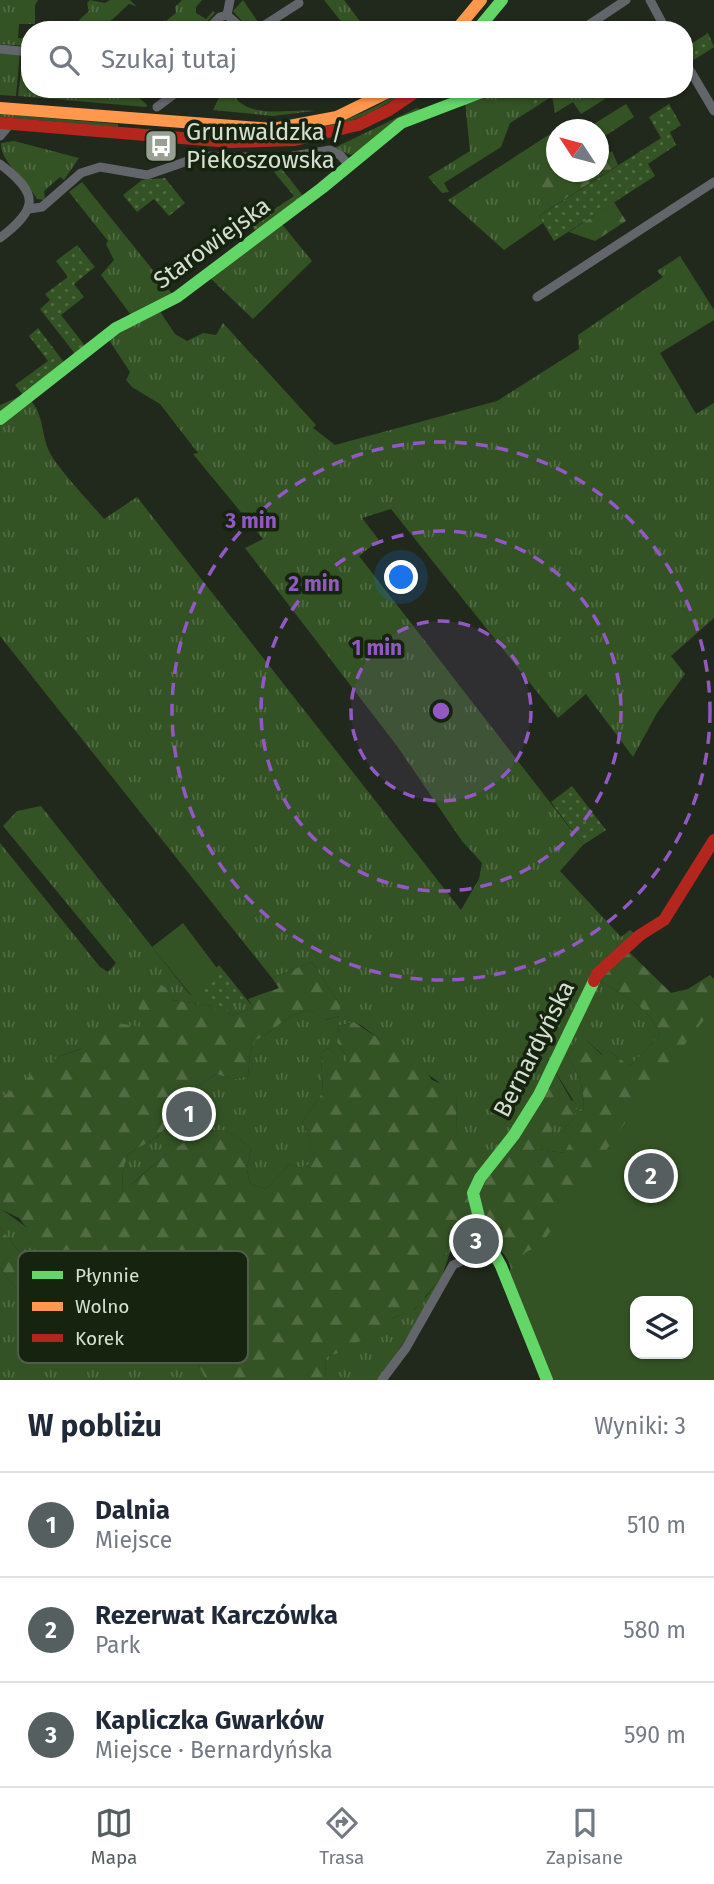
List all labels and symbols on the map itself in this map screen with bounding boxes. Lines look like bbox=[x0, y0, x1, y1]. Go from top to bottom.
place label: Grunwaldzka / Piekoszowska bbox=[186, 118, 344, 174]
north arrow bbox=[546, 119, 609, 182]
bus stop icon: Grunwaldzka / Piekoszowska bbox=[142, 127, 180, 165]
street label: Starowiejska bbox=[148, 191, 276, 295]
text: 3 min bbox=[224, 508, 277, 534]
your location bbox=[384, 560, 418, 594]
text: 2 min bbox=[288, 571, 340, 597]
text: 1 min bbox=[352, 635, 402, 661]
centre of rings bbox=[429, 699, 453, 723]
street label: Bernardyńska bbox=[488, 976, 580, 1122]
pin: 1 bbox=[166, 1088, 212, 1140]
pin: 2 bbox=[628, 1150, 674, 1202]
pin: 3 bbox=[453, 1215, 499, 1267]
legend bbox=[18, 1251, 248, 1363]
text: Płynnie bbox=[75, 1264, 139, 1287]
text: Wolno bbox=[75, 1295, 129, 1318]
text: Korek bbox=[75, 1327, 124, 1350]

